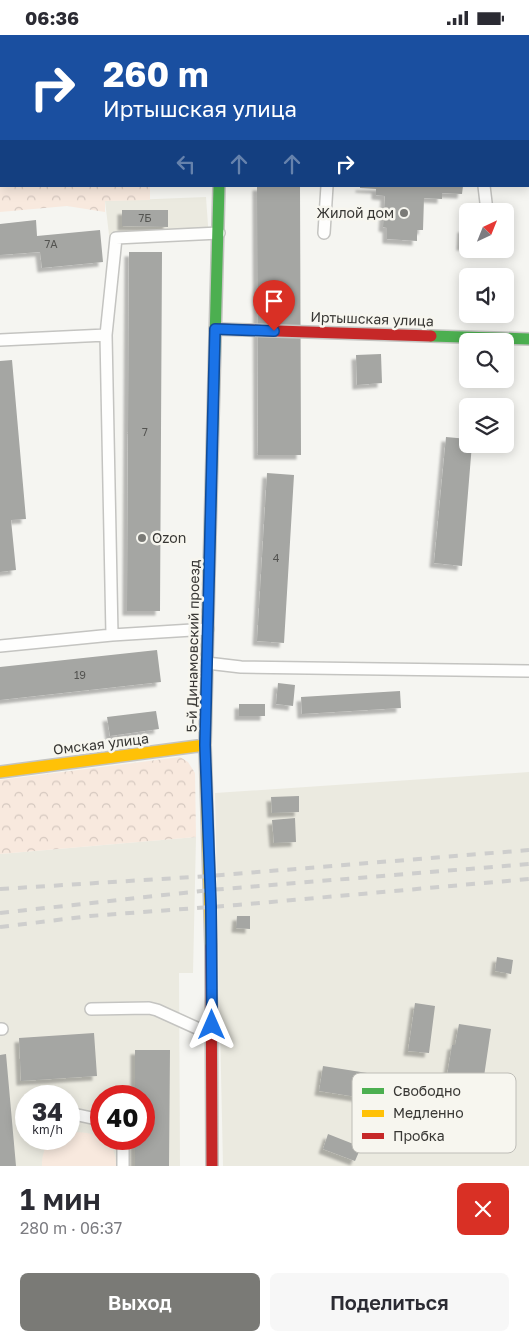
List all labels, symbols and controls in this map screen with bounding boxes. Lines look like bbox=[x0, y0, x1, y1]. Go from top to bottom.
text: 06:36 bbox=[25, 6, 79, 29]
text: 260 m bbox=[103, 53, 209, 95]
icon: right bbox=[20, 55, 85, 120]
text: Иртышская улица bbox=[103, 95, 297, 122]
icon: left bbox=[172, 150, 200, 178]
icon: ahead bbox=[225, 150, 253, 178]
icon: ahead bbox=[278, 150, 306, 178]
icon: right bbox=[331, 150, 359, 178]
north arrow bbox=[459, 203, 514, 257]
map controls bbox=[459, 203, 514, 453]
place label: Жилой дом bbox=[316, 204, 394, 221]
marker: Жилой дом bbox=[398, 207, 410, 219]
house number: 7Б bbox=[138, 211, 152, 224]
house number: 7А bbox=[44, 237, 58, 250]
button: sound bbox=[459, 268, 514, 323]
pin bbox=[253, 280, 295, 331]
icon: arrive bbox=[260, 287, 288, 315]
street label: Иртышская улица bbox=[310, 308, 434, 329]
button: search bbox=[459, 333, 514, 388]
button: layers bbox=[459, 398, 514, 453]
house number: 7 bbox=[142, 425, 148, 438]
place label: Ozon bbox=[152, 529, 186, 546]
marker: Ozon bbox=[136, 532, 148, 544]
house number: 4 bbox=[273, 551, 280, 564]
street label: 5-й Динамовский проезд bbox=[182, 559, 203, 732]
house number: 19 bbox=[74, 668, 86, 681]
street label: Омская улица bbox=[52, 729, 150, 758]
position arrow bbox=[185, 998, 237, 1050]
legend bbox=[352, 1073, 516, 1153]
text: Свободно bbox=[393, 1082, 461, 1099]
speed limit sign: 40 bbox=[90, 1085, 155, 1150]
text: 34 bbox=[32, 1096, 63, 1127]
text: Медленно bbox=[393, 1104, 464, 1121]
text: km/h bbox=[32, 1122, 63, 1137]
text: Пробка bbox=[393, 1127, 445, 1144]
text: 1 мин bbox=[20, 1181, 101, 1217]
button: close bbox=[457, 1183, 509, 1235]
text: 280 m · 06:37 bbox=[20, 1218, 122, 1238]
button: Выход bbox=[20, 1273, 260, 1331]
button: Поделиться bbox=[270, 1273, 509, 1331]

